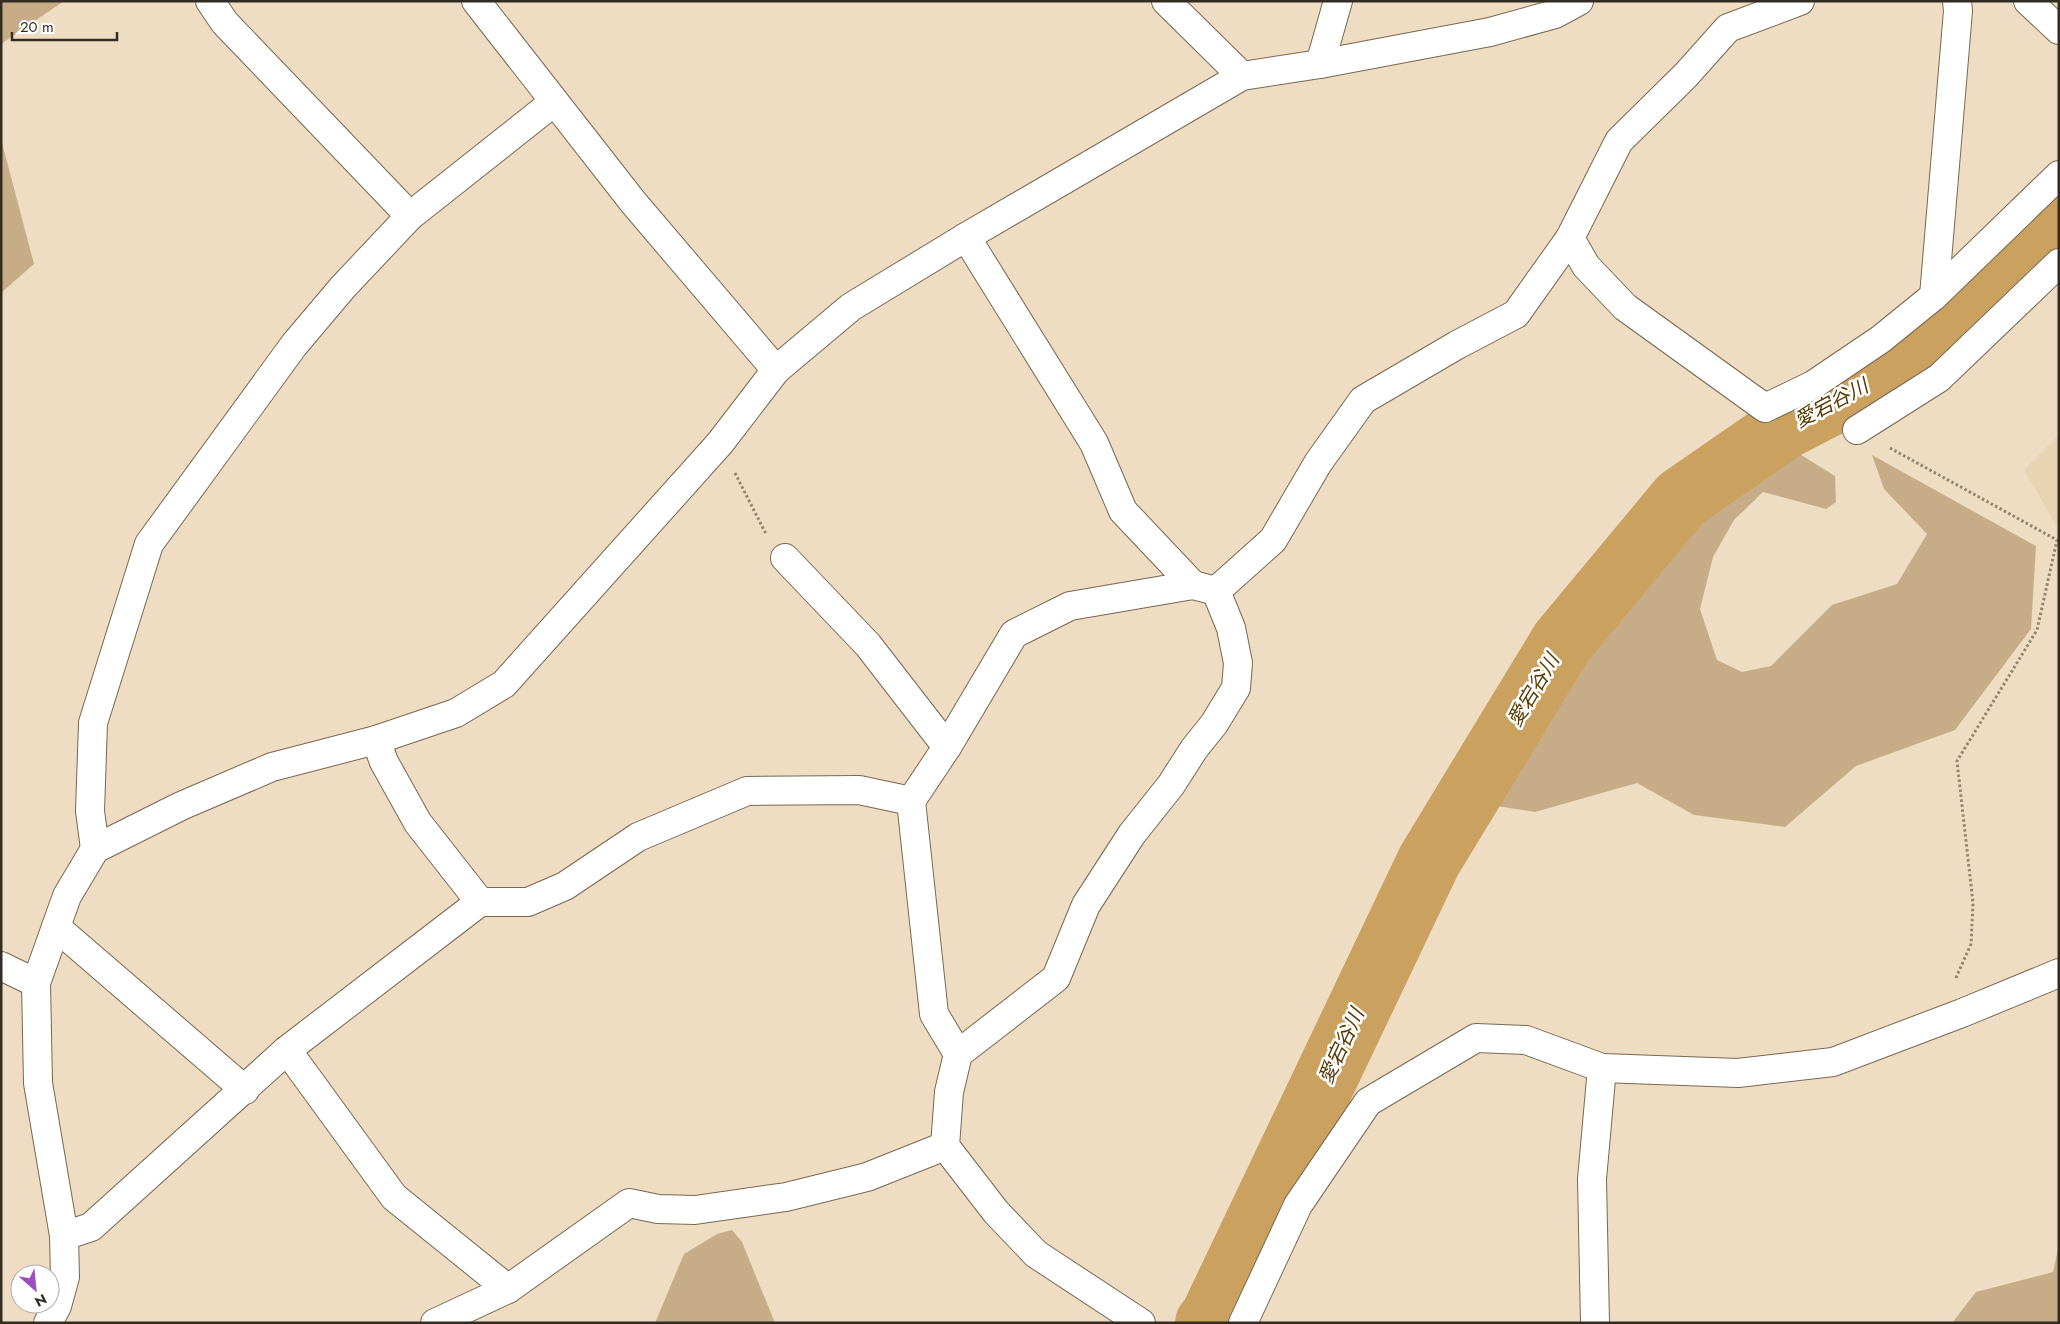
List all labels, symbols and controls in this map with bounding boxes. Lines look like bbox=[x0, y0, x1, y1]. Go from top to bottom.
scale bar bbox=[12, 10, 118, 42]
text: 20 m bbox=[20, 16, 54, 38]
water label: 愛宕谷川 bbox=[1789, 371, 1875, 435]
water label: 愛宕谷川 bbox=[1500, 647, 1567, 732]
water label: 愛宕谷川 bbox=[1311, 1002, 1372, 1089]
north arrow bbox=[10, 1264, 60, 1314]
text: N bbox=[31, 1289, 50, 1312]

